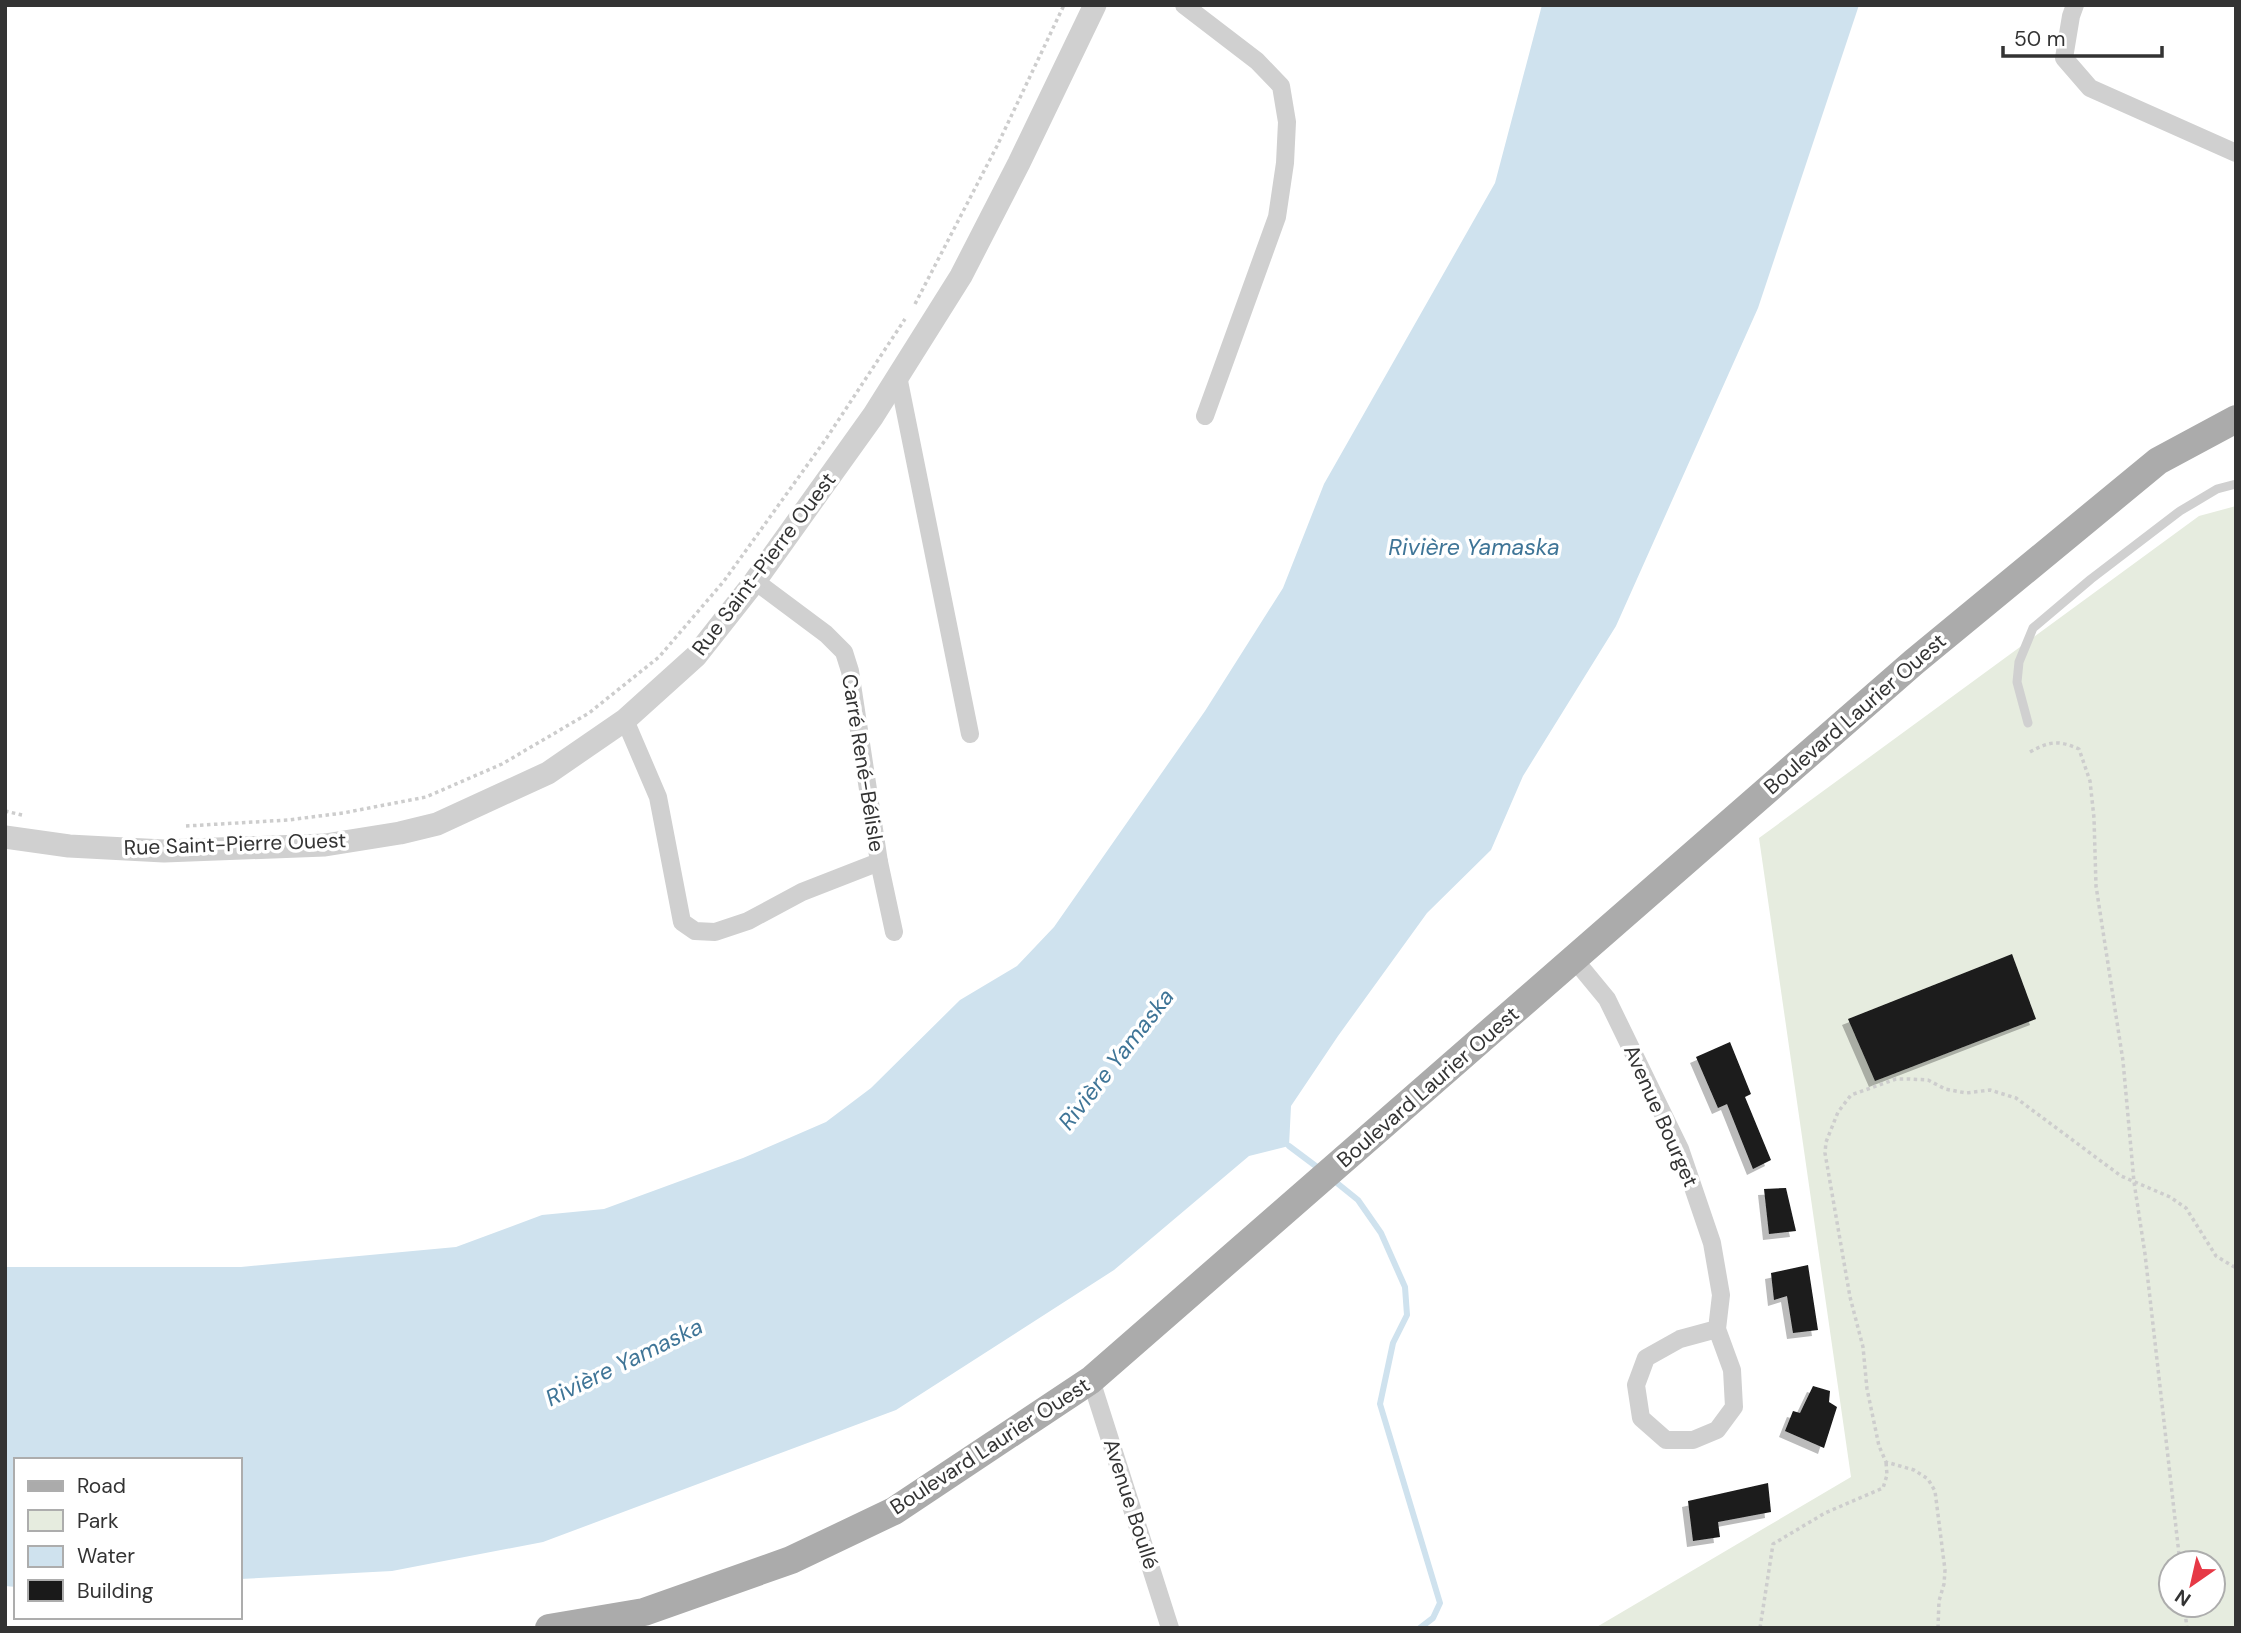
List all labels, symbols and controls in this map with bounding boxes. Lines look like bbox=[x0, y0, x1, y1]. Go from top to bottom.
scale bar bbox=[2003, 14, 2162, 58]
text: 50 m bbox=[2014, 25, 2065, 53]
street label: Rue Saint-Pierre Ouest bbox=[686, 467, 842, 661]
water label: Rivière Yamaska bbox=[1388, 532, 1560, 562]
street label: Boulevard Laurier Ouest bbox=[1758, 627, 1952, 801]
street label: Carré René-Bélisle bbox=[835, 672, 891, 854]
street label: Rue Saint-Pierre Ouest bbox=[123, 826, 347, 862]
water label: Rivière Yamaska bbox=[1051, 982, 1181, 1136]
street label: Boulevard Laurier Ouest bbox=[1331, 1000, 1525, 1174]
street label: Avenue Bourget bbox=[1617, 1041, 1705, 1191]
water label: Rivière Yamaska bbox=[540, 1311, 708, 1413]
street label: Boulevard Laurier Ouest bbox=[885, 1371, 1095, 1521]
street label: Avenue Boullé bbox=[1097, 1435, 1165, 1573]
legend bbox=[14, 1458, 242, 1619]
text: Road bbox=[77, 1472, 126, 1500]
text: Park bbox=[77, 1507, 119, 1535]
text: Water bbox=[77, 1542, 135, 1570]
north arrow bbox=[2157, 1549, 2227, 1619]
text: Building bbox=[77, 1577, 154, 1605]
text: N bbox=[2170, 1583, 2196, 1612]

